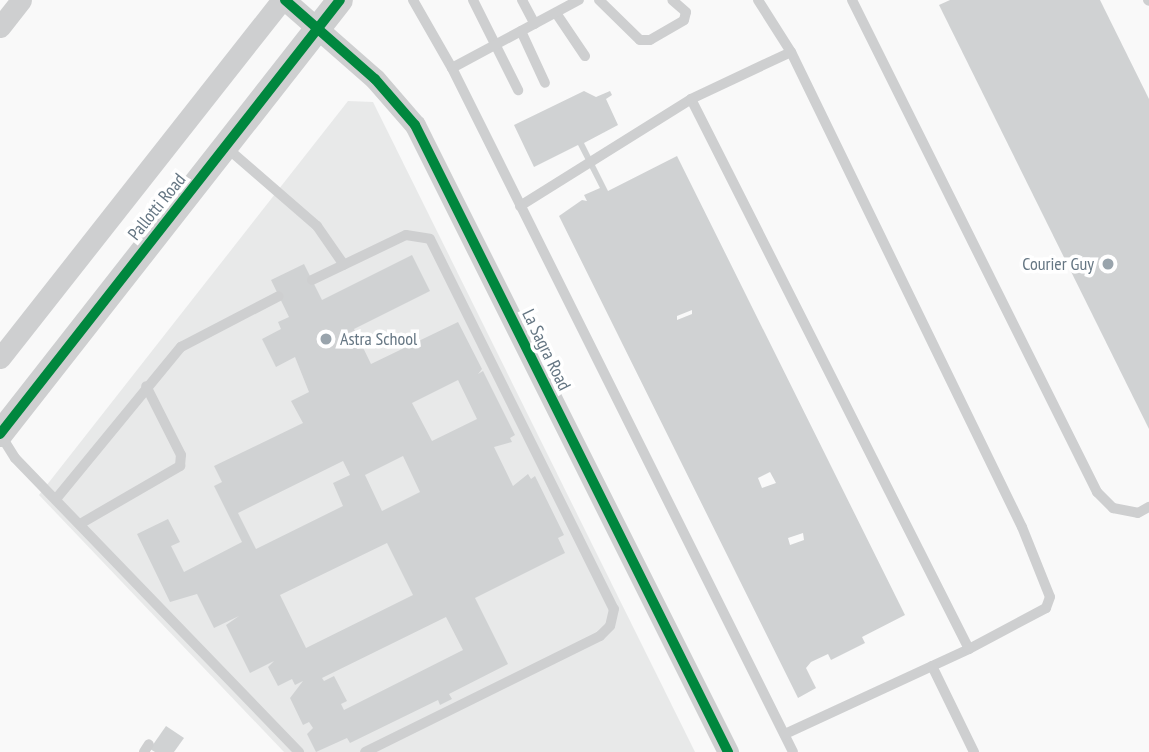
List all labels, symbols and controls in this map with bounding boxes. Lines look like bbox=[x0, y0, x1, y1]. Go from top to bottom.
street label: Pallotti Road bbox=[124, 169, 190, 245]
place label: Courier Guy bbox=[1022, 253, 1094, 275]
marker: Courier Guy bbox=[1100, 256, 1116, 272]
street label: La Sagra Road bbox=[517, 306, 575, 394]
place label: Astra School bbox=[340, 328, 417, 350]
marker: Astra School bbox=[318, 331, 334, 347]

